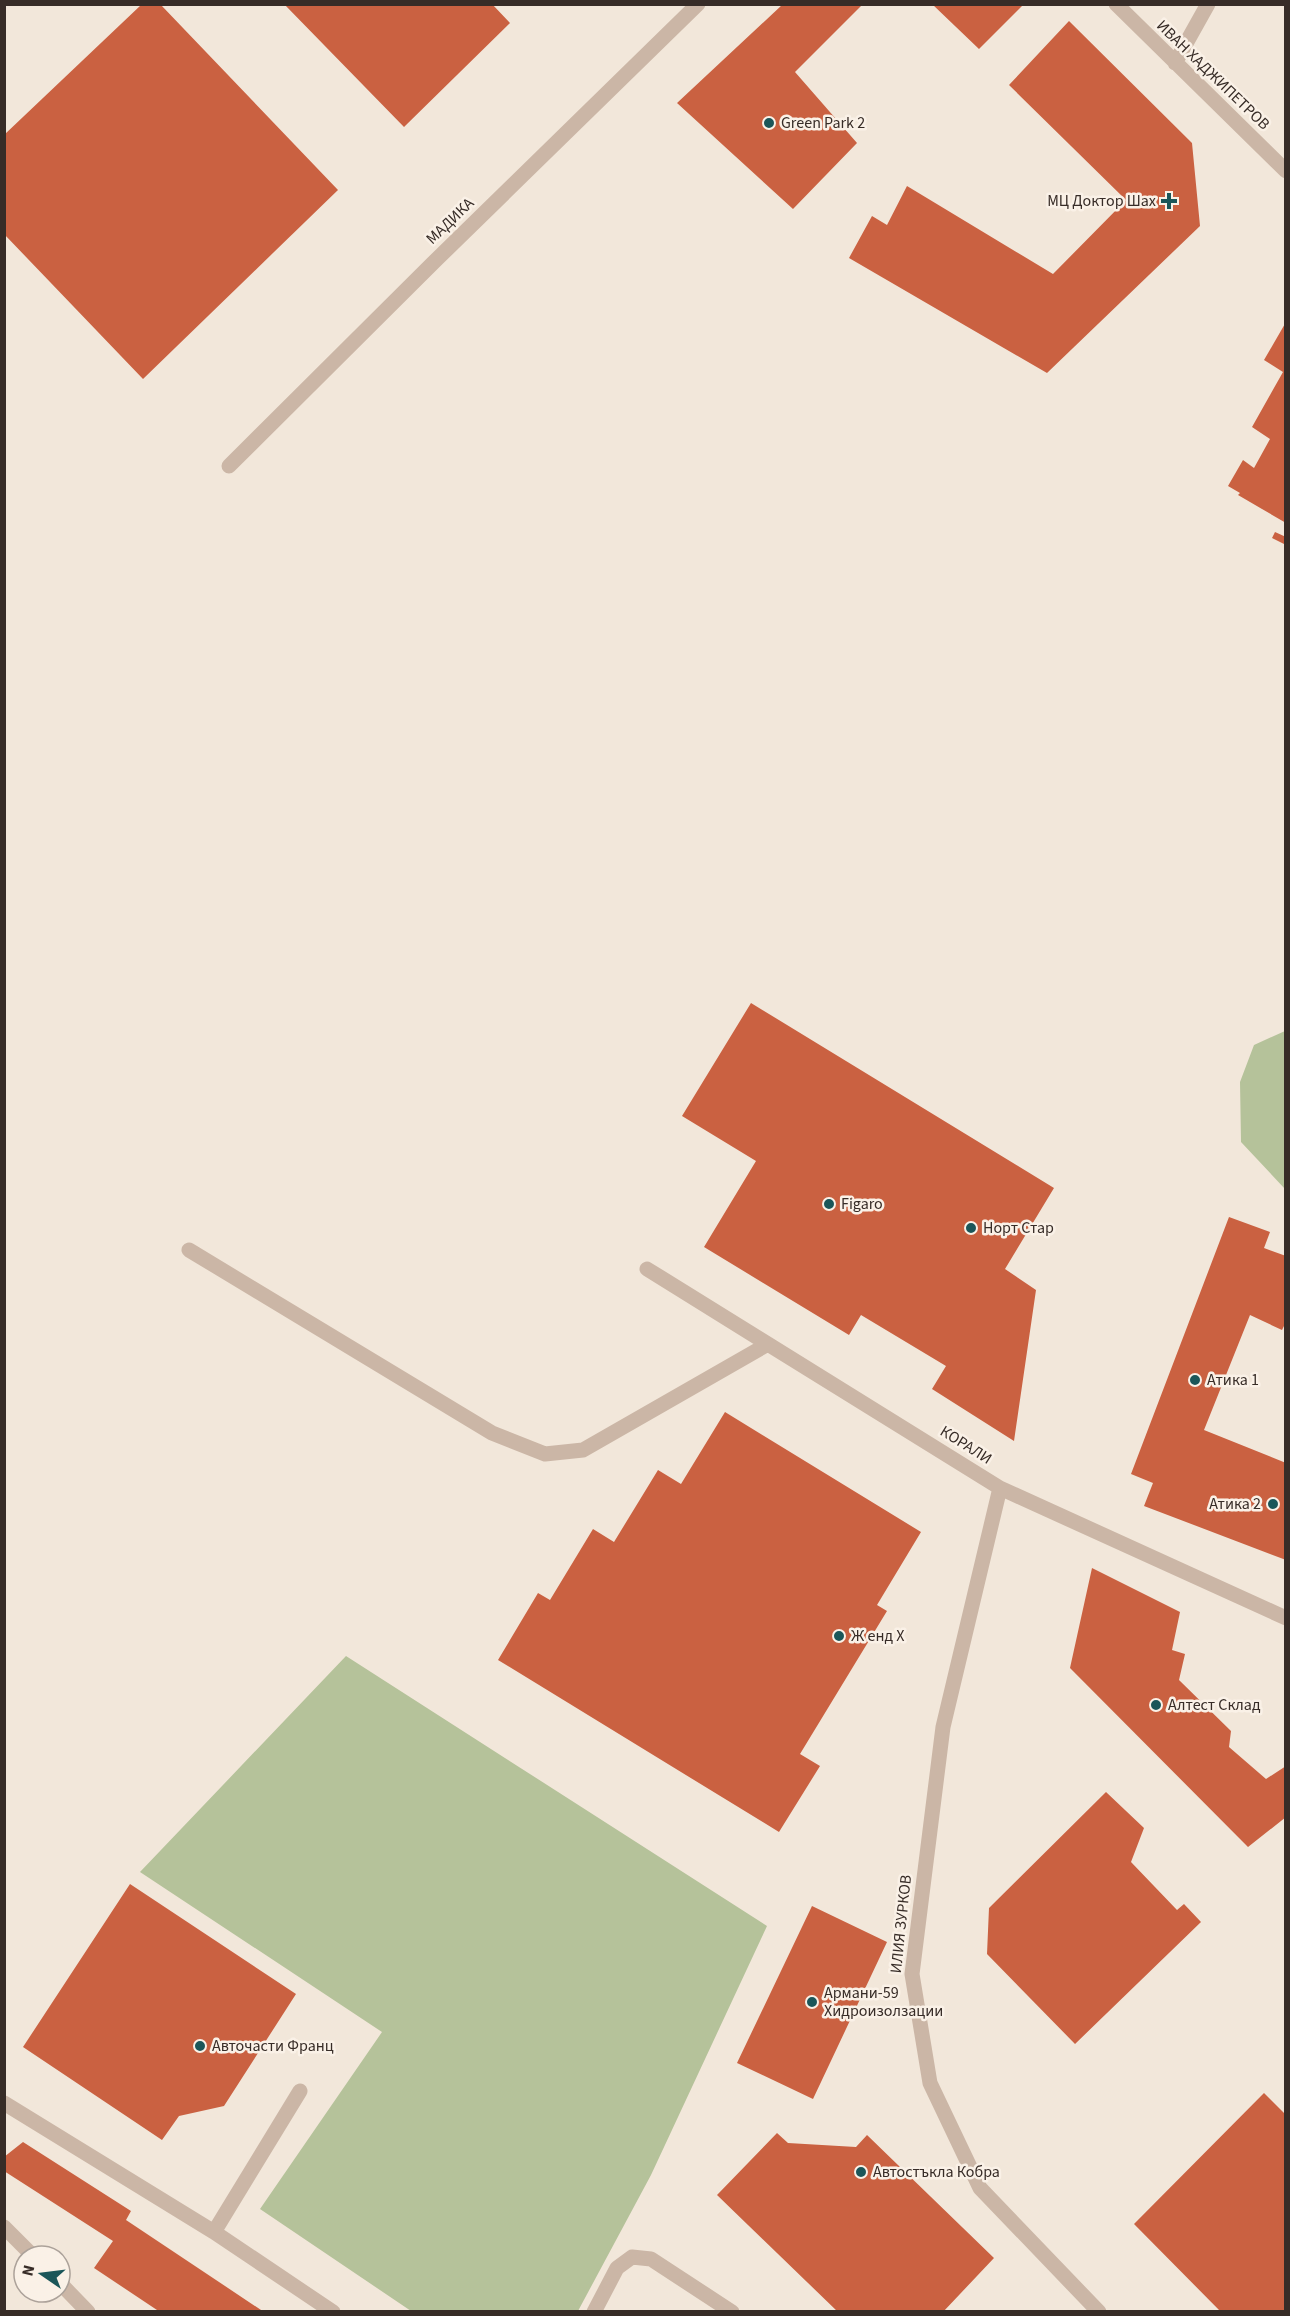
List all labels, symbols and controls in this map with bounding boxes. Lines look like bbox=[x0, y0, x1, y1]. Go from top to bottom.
street label: ИВАН ХАДЖИПЕТРОВ bbox=[1151, 15, 1275, 135]
place label: Green Park 2 bbox=[781, 112, 865, 134]
marker: Green Park 2 bbox=[762, 116, 776, 130]
place label: МЦ Доктор Шах bbox=[1047, 190, 1156, 212]
street label: МАДИКА bbox=[421, 192, 479, 249]
marker: МЦ Доктор Шах bbox=[1160, 192, 1178, 210]
place label: Figaro bbox=[841, 1193, 883, 1215]
marker: Figaro bbox=[822, 1197, 836, 1211]
place label: Норт Стар bbox=[983, 1217, 1054, 1239]
marker: Норт Стар bbox=[964, 1221, 978, 1235]
place label: Атика 1 bbox=[1207, 1369, 1259, 1391]
marker: Атика 1 bbox=[1188, 1373, 1202, 1387]
street label: КОРАЛИ bbox=[936, 1420, 996, 1470]
place label: Атика 2 bbox=[1209, 1493, 1261, 1515]
marker: Атика 2 bbox=[1266, 1497, 1280, 1511]
place label: Ж енд Х bbox=[851, 1625, 904, 1647]
marker: Ж енд Х bbox=[832, 1629, 846, 1643]
place label: Алтест Склад bbox=[1168, 1694, 1261, 1716]
marker: Алтест Склад bbox=[1149, 1698, 1163, 1712]
street label: ИЛИЯ ЗУРКОВ bbox=[885, 1874, 917, 1974]
place label: Армани-59 Хидроизолзации bbox=[824, 1982, 943, 2022]
marker: Армани-59 Хидроизолзации bbox=[805, 1995, 819, 2009]
place label: Авточасти Франц bbox=[212, 2035, 334, 2057]
marker: Авточасти Франц bbox=[193, 2039, 207, 2053]
place label: Автостъкла Кобра bbox=[873, 2161, 1000, 2183]
marker: Автостъкла Кобра bbox=[854, 2165, 868, 2179]
north arrow bbox=[12, 2244, 72, 2304]
text: N bbox=[16, 2263, 40, 2278]

